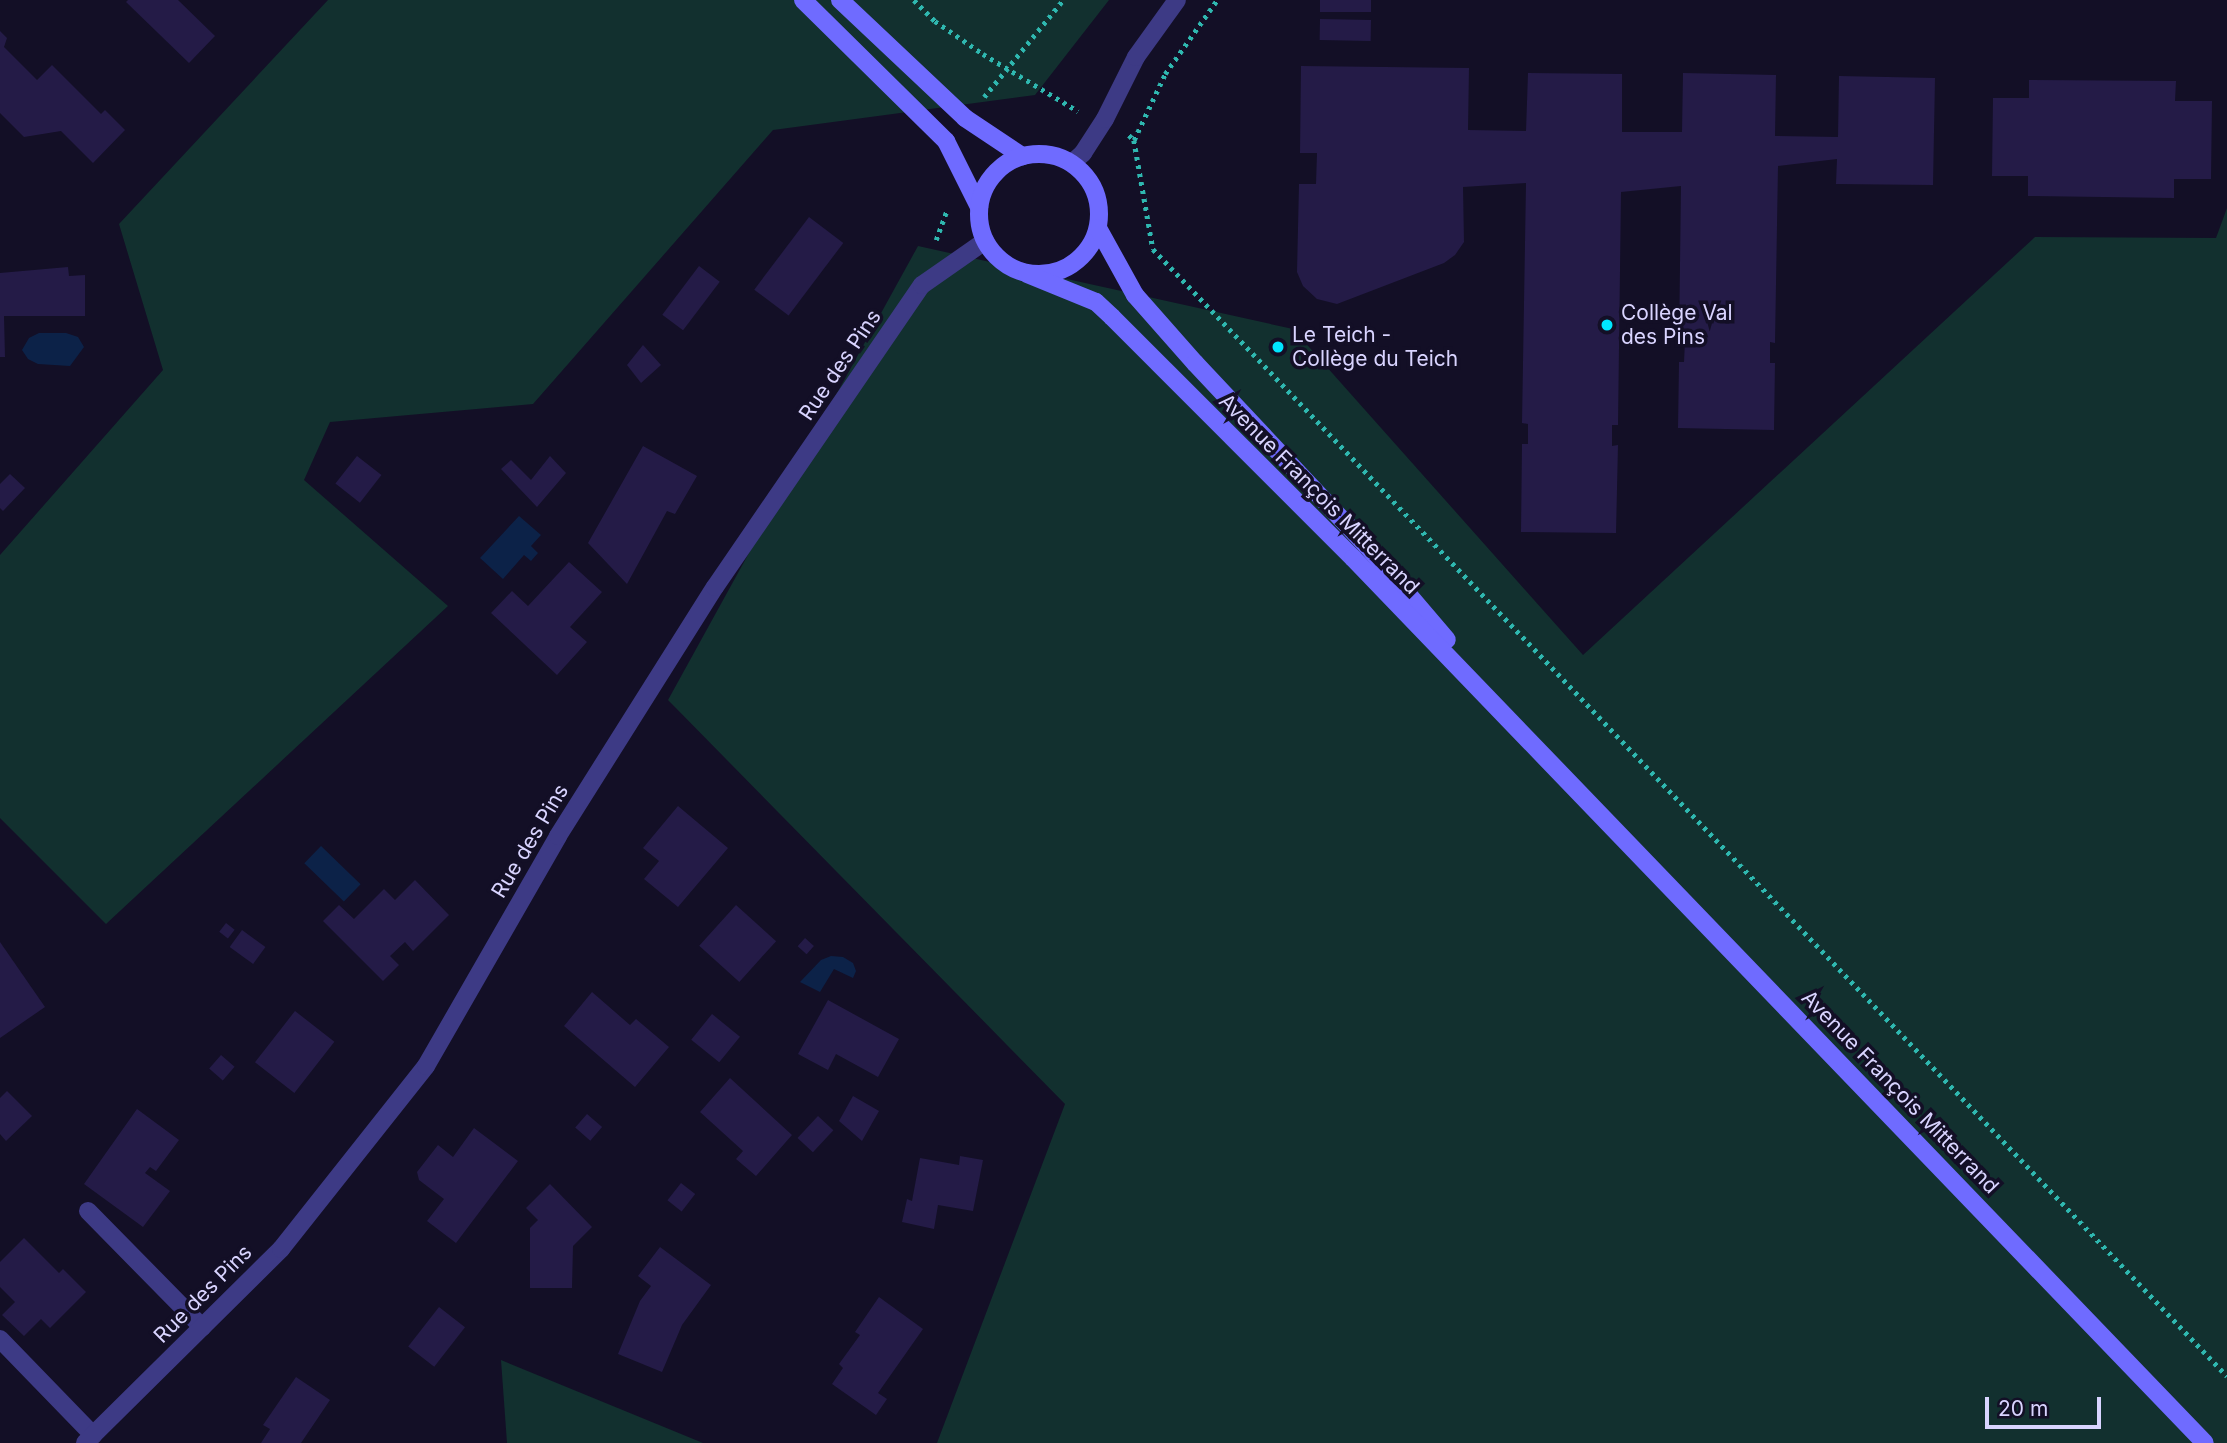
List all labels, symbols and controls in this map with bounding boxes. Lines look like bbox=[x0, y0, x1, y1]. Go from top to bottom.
place label: Collège Val des Pins bbox=[1621, 300, 1733, 350]
street label: Rue des Pins bbox=[794, 305, 886, 425]
marker: Collège Val des Pins bbox=[1599, 317, 1615, 333]
place label: Le Teich - Collège du Teich bbox=[1292, 322, 1458, 372]
marker: Le Teich - Collège du Teich bbox=[1270, 339, 1286, 355]
street label: Avenue François Mitterrand bbox=[1214, 389, 1424, 599]
street label: Rue des Pins bbox=[486, 780, 574, 902]
street label: Avenue François Mitterrand bbox=[1796, 985, 2004, 1199]
street label: Rue des Pins bbox=[149, 1240, 257, 1348]
scale bar bbox=[1989, 1384, 2104, 1428]
text: 20 m bbox=[1998, 1396, 2048, 1421]

